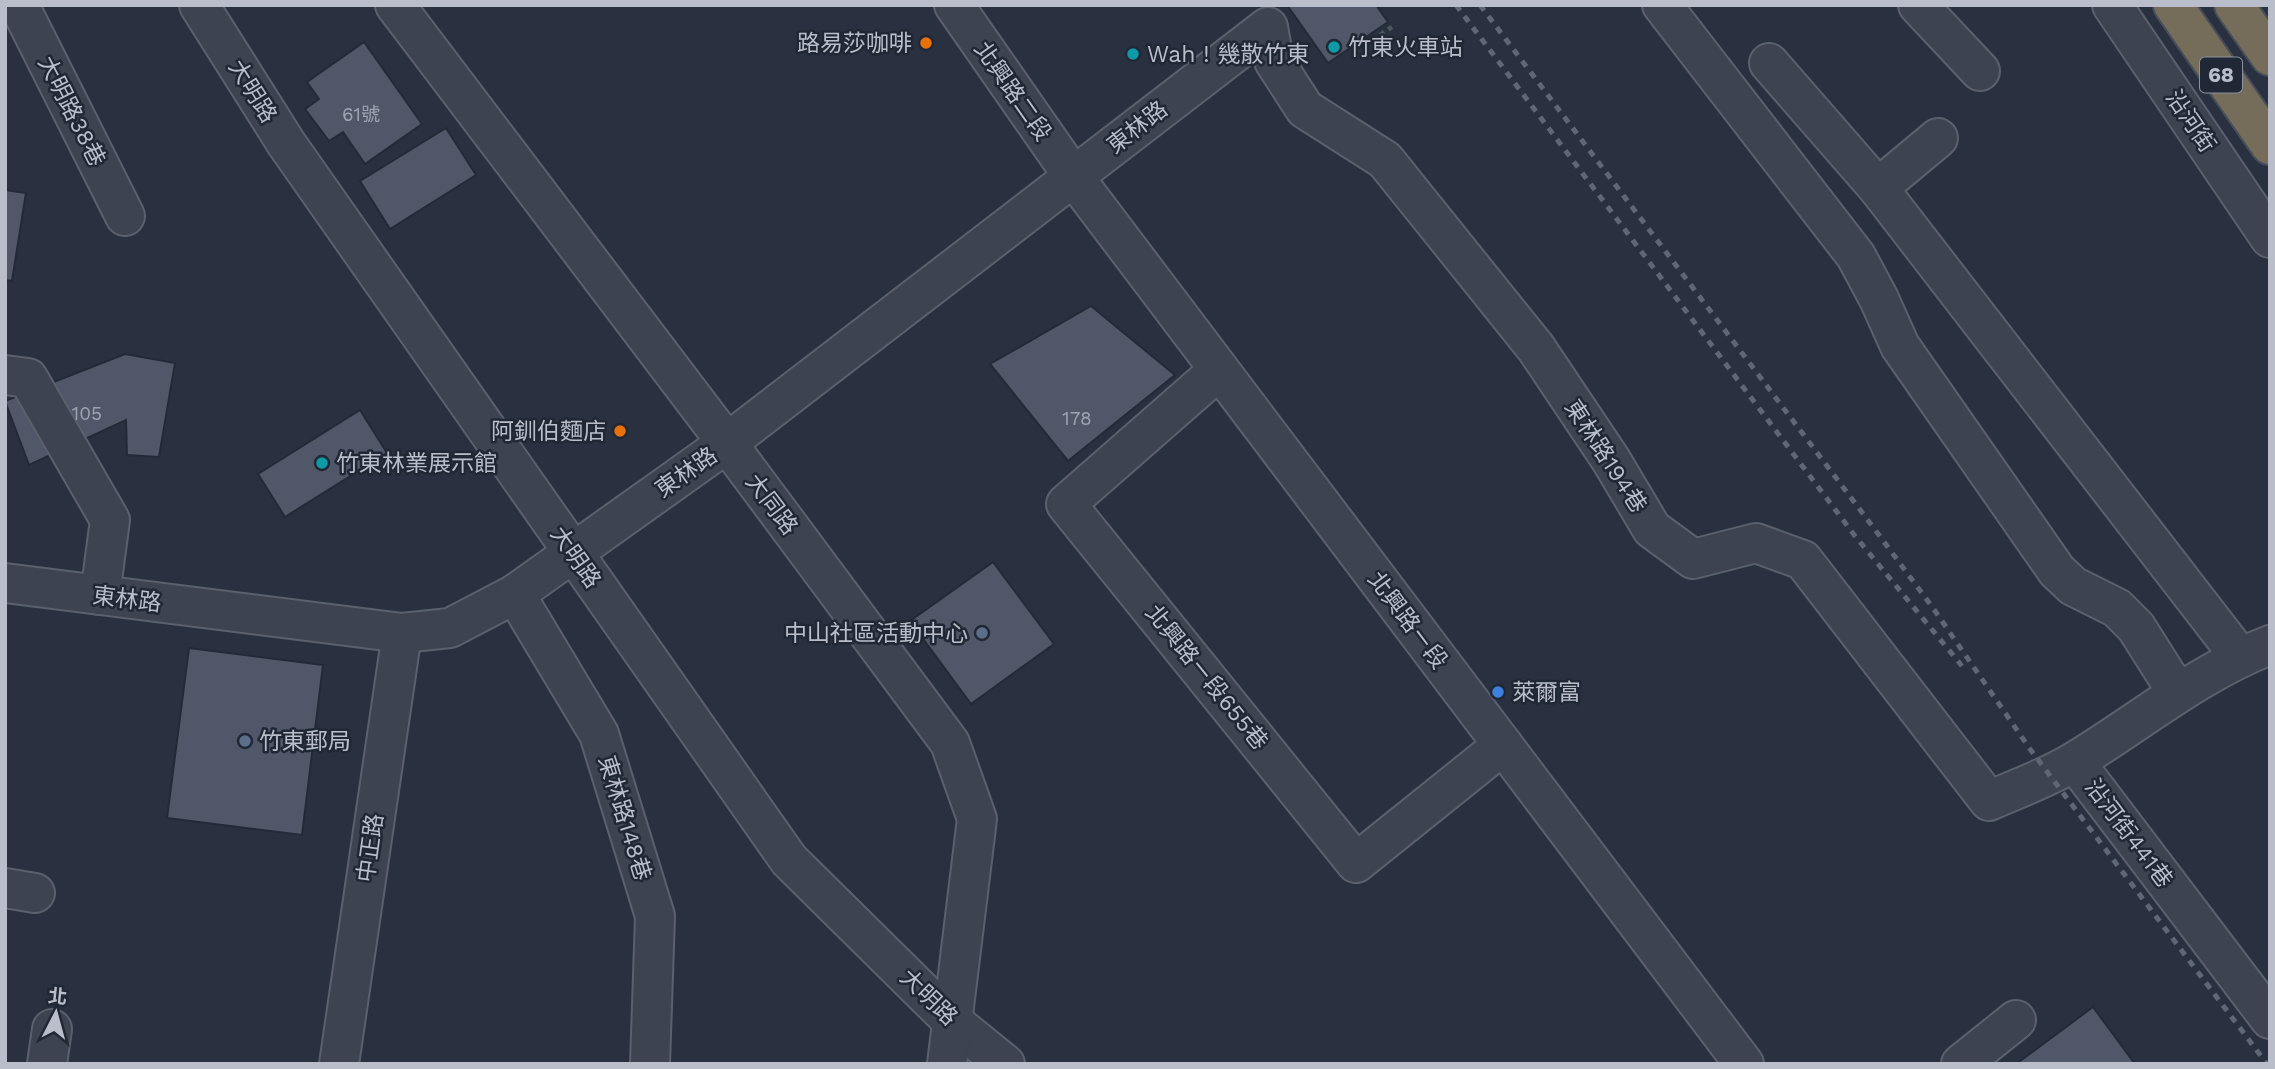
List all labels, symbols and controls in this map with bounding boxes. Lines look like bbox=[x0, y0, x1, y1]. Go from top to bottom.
place label: 路易莎咖啡 bbox=[797, 30, 912, 57]
place label: 竹東火車站 bbox=[1348, 34, 1463, 61]
marker: 路易莎咖啡 bbox=[918, 35, 934, 51]
street label: 北興路二段 bbox=[969, 36, 1057, 146]
marker: 竹東火車站 bbox=[1326, 39, 1342, 55]
place label: Wah ! 幾散竹東 bbox=[1147, 41, 1309, 68]
marker: Wah ! 幾散竹東 bbox=[1125, 46, 1141, 62]
street label: 大明路38巷 bbox=[32, 52, 111, 171]
street label: 大明路 bbox=[223, 55, 282, 128]
road number: 68 bbox=[2200, 57, 2242, 92]
street label: 沿河街 bbox=[2160, 85, 2221, 157]
street label: 東林路 bbox=[1102, 96, 1173, 159]
house number: 61號 bbox=[342, 103, 380, 126]
street label: 東林路194巷 bbox=[1559, 395, 1652, 518]
house number: 105 bbox=[72, 402, 102, 425]
house number: 178 bbox=[1062, 407, 1092, 430]
place label: 阿釧伯麵店 bbox=[491, 418, 606, 445]
marker: 阿釧伯麵店 bbox=[612, 423, 628, 439]
street label: 東林路 bbox=[650, 442, 722, 503]
place label: 竹東林業展示館 bbox=[336, 450, 497, 477]
marker: 竹東林業展示館 bbox=[314, 455, 330, 471]
street label: 大同路 bbox=[740, 469, 803, 540]
street label: 大明路 bbox=[545, 521, 606, 593]
street label: 北興路ㄧ段 bbox=[1362, 566, 1453, 674]
street label: 東林路 bbox=[91, 582, 163, 617]
street label: 北興路ㄧ段655巷 bbox=[1140, 599, 1273, 755]
place label: 中山社區活動中心 bbox=[784, 620, 968, 647]
marker: 中山社區活動中心 bbox=[974, 625, 990, 641]
place label: 萊爾富 bbox=[1512, 679, 1581, 706]
marker: 萊爾富 bbox=[1490, 684, 1506, 700]
place label: 竹東郵局 bbox=[259, 728, 351, 755]
marker: 竹東郵局 bbox=[237, 733, 253, 749]
street label: 東林路148巷 bbox=[593, 752, 656, 884]
street label: 沿河街441巷 bbox=[2079, 774, 2178, 893]
street label: 中正路 bbox=[352, 812, 389, 884]
street label: 大明路 bbox=[894, 964, 963, 1031]
north arrow bbox=[21, 978, 91, 1048]
text: 北 bbox=[47, 984, 68, 1009]

